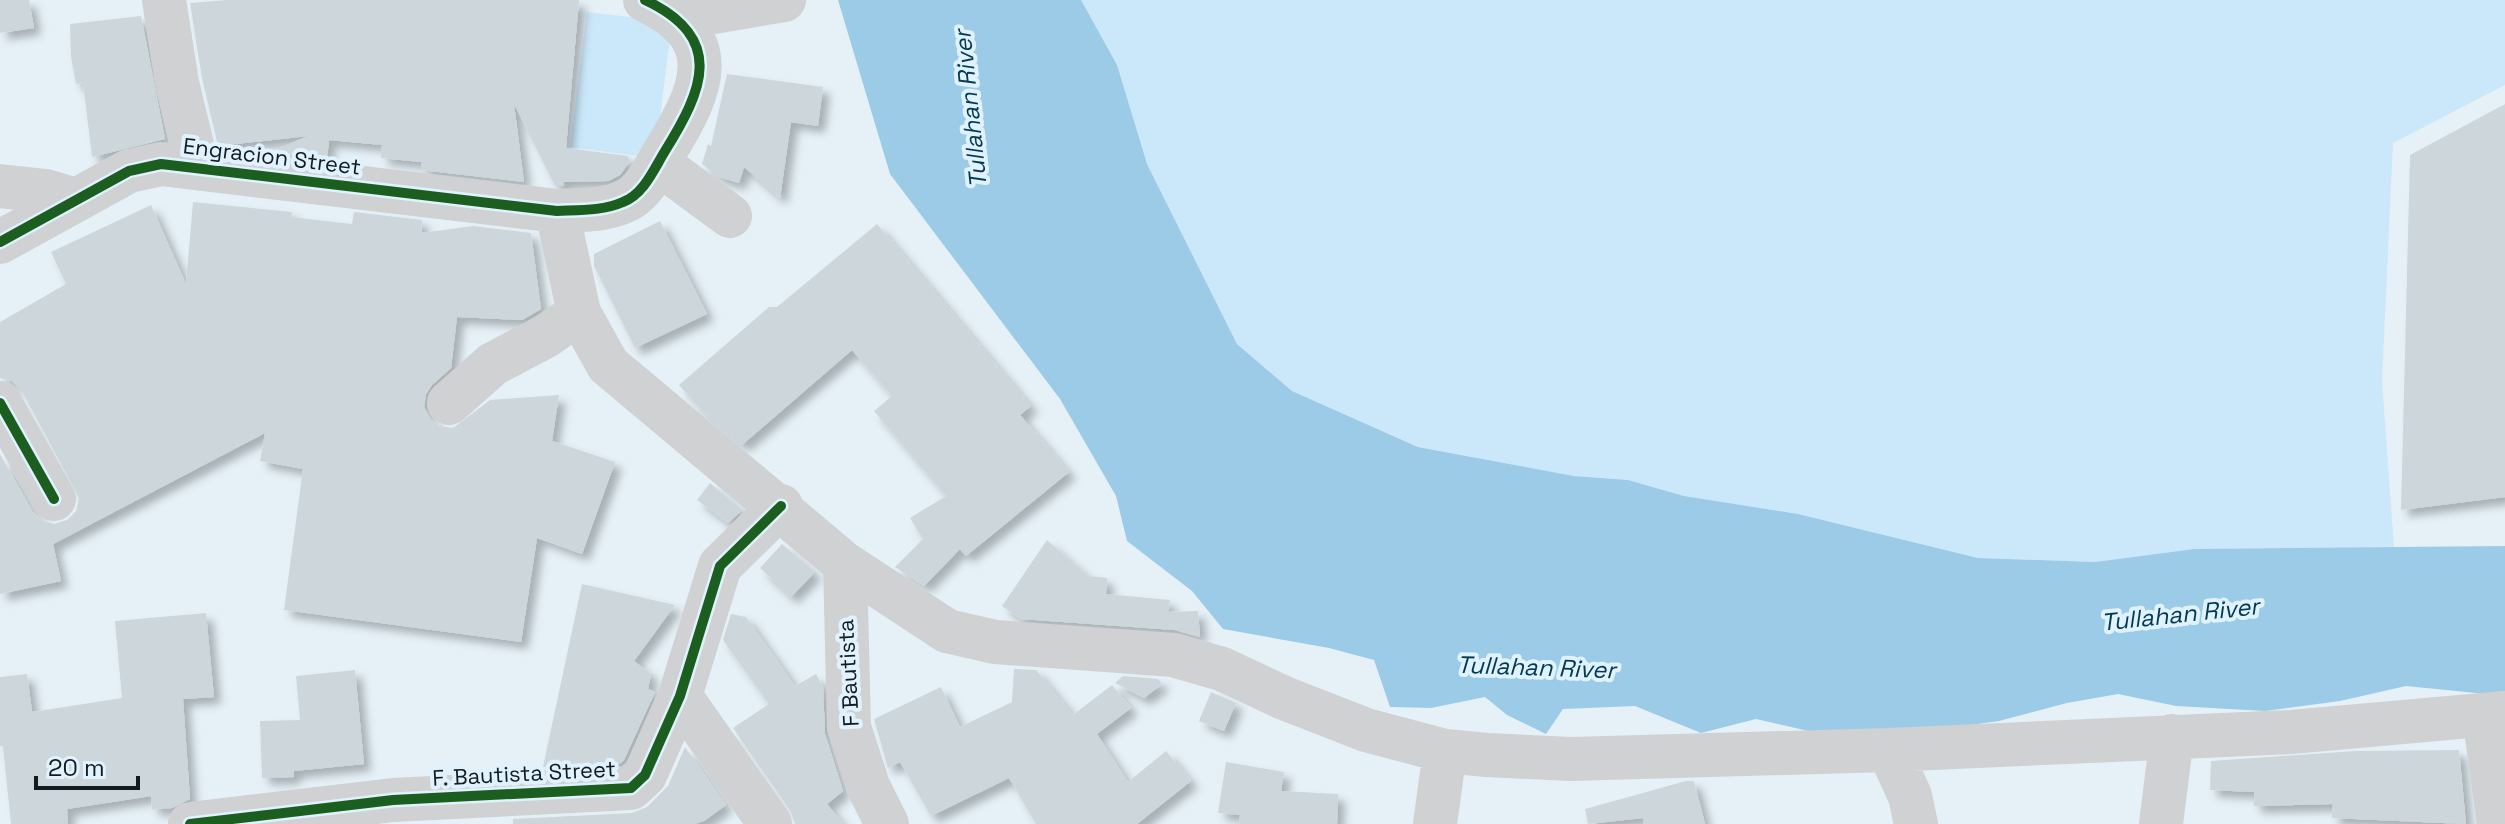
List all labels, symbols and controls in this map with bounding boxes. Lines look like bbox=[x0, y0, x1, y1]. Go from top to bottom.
water label: Tullahan River bbox=[946, 26, 994, 190]
street label: Engracion Street bbox=[182, 131, 362, 181]
water label: Tullahan River bbox=[2099, 590, 2263, 638]
street label: F Bautista bbox=[831, 618, 865, 727]
water label: Tullahan River bbox=[1456, 649, 1619, 685]
scale bar bbox=[36, 740, 138, 790]
text: 20 m bbox=[48, 752, 105, 783]
street label: F. Bautista Street bbox=[432, 754, 616, 792]

